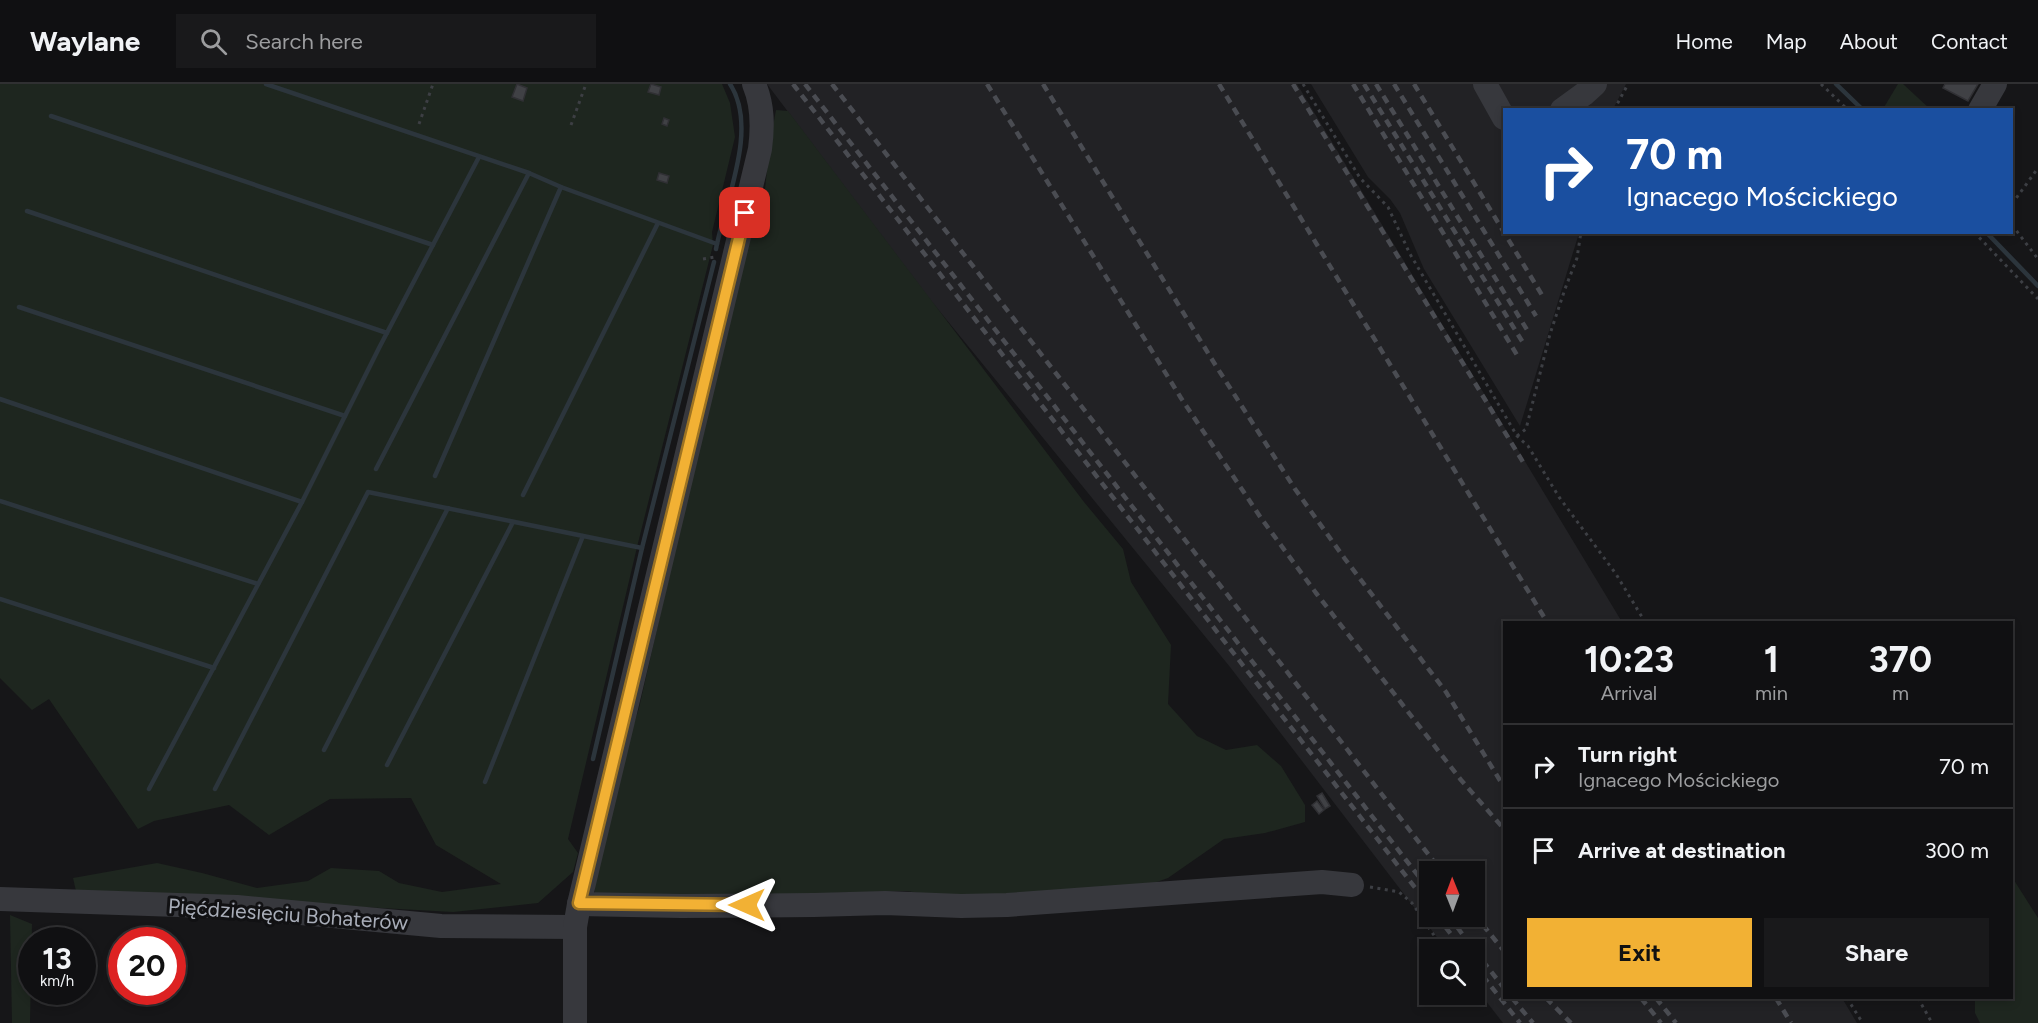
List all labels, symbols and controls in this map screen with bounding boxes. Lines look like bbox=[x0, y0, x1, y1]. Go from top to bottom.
search box bbox=[176, 14, 596, 68]
text: Waylane bbox=[30, 24, 140, 58]
icon: search bbox=[197, 25, 230, 58]
text: Search here bbox=[245, 28, 363, 55]
text: Home bbox=[1676, 29, 1733, 54]
text: Map bbox=[1766, 29, 1807, 54]
text: About bbox=[1840, 29, 1898, 54]
text: Contact bbox=[1931, 29, 2008, 54]
text: 70 m bbox=[1626, 129, 1723, 180]
icon: right bbox=[1527, 132, 1605, 210]
text: Ignacego Mościckiego bbox=[1626, 180, 1898, 213]
pin bbox=[719, 187, 770, 238]
icon: arrive bbox=[728, 196, 761, 229]
text: 10:23 bbox=[1584, 638, 1674, 681]
text: 1 bbox=[1764, 638, 1779, 681]
text: 370 bbox=[1869, 638, 1932, 681]
text: Arrival bbox=[1601, 681, 1657, 705]
text: min bbox=[1755, 681, 1788, 705]
text: m bbox=[1892, 681, 1909, 705]
text: Turn right bbox=[1578, 741, 1677, 768]
icon: right bbox=[1527, 750, 1560, 783]
text: 70 m bbox=[1939, 753, 1989, 780]
text: Ignacego Mościckiego bbox=[1578, 768, 1779, 792]
icon: arrive bbox=[1527, 834, 1560, 867]
text: Arrive at destination bbox=[1578, 837, 1786, 864]
text: 300 m bbox=[1925, 837, 1989, 864]
north arrow bbox=[1419, 861, 1485, 927]
map controls bbox=[1419, 861, 1485, 1005]
position arrow bbox=[715, 873, 779, 937]
street label: Pięćdziesięciu Bohaterów bbox=[167, 893, 409, 935]
button: Exit bbox=[1527, 918, 1752, 987]
button: Share bbox=[1764, 918, 1989, 987]
speed limit sign: 20 bbox=[108, 927, 186, 1005]
button: search bbox=[1419, 939, 1485, 1005]
text: 13 bbox=[42, 940, 72, 977]
text: km/h bbox=[40, 972, 74, 990]

